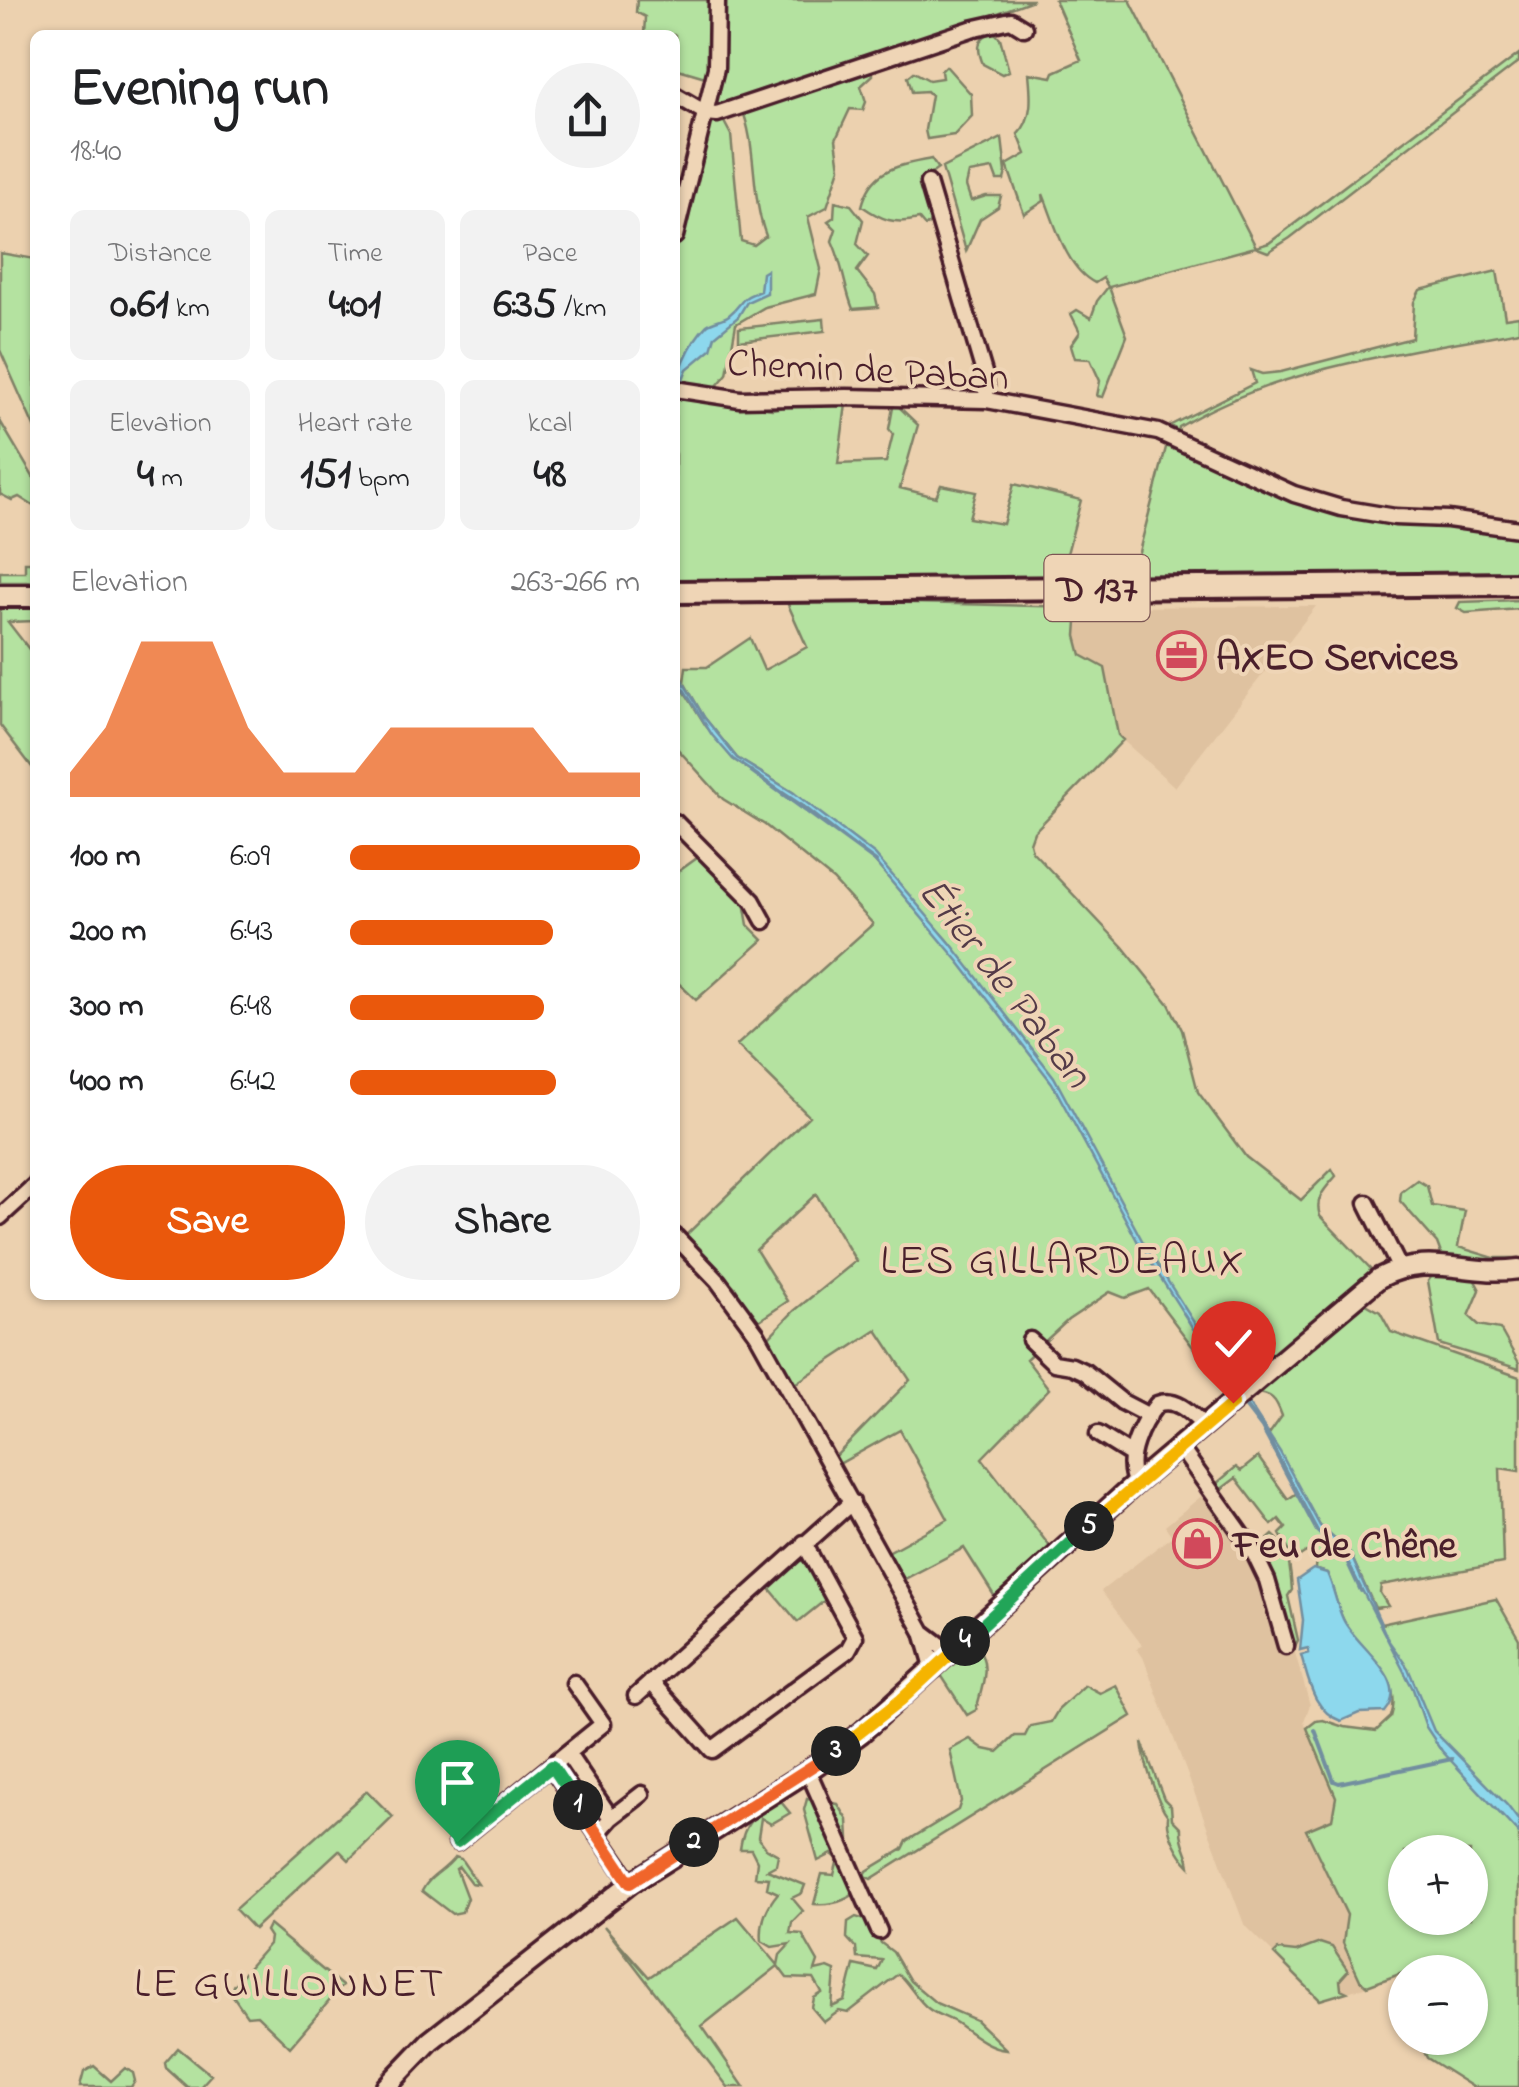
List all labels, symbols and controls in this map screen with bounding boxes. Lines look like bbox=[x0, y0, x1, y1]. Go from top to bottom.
text: Evening run bbox=[70, 51, 329, 131]
button: share bbox=[535, 63, 640, 168]
text: 18:40 bbox=[70, 129, 122, 176]
text: Distance bbox=[108, 234, 212, 275]
text: Time bbox=[327, 234, 383, 275]
text: Pace bbox=[523, 234, 577, 275]
text: 0.61 bbox=[110, 275, 169, 336]
text: 4:01 bbox=[329, 275, 381, 336]
text: 6:35 bbox=[493, 275, 557, 336]
text: km bbox=[169, 289, 210, 330]
text: /km bbox=[557, 289, 607, 330]
street label: Chemin de Paban bbox=[725, 336, 1010, 409]
text: Elevation bbox=[109, 404, 211, 445]
text: Heart rate bbox=[298, 404, 412, 445]
text: kcal bbox=[528, 404, 572, 445]
text: 4 bbox=[137, 445, 154, 506]
text: 151 bbox=[300, 445, 351, 506]
text: 48 bbox=[533, 445, 567, 506]
text: m bbox=[154, 459, 183, 500]
text: bpm bbox=[351, 459, 410, 500]
road number: D 137 bbox=[1044, 555, 1150, 621]
text: Elevation bbox=[70, 560, 188, 607]
text: 263–266 m bbox=[511, 560, 640, 607]
office icon: AXEO Services bbox=[1155, 629, 1207, 681]
place label: AXEO Services bbox=[1216, 630, 1459, 689]
text: 100 m bbox=[70, 834, 141, 881]
text: 6:09 bbox=[230, 834, 270, 881]
water label: Étier de Paban bbox=[902, 866, 1106, 1103]
text: 200 m bbox=[70, 909, 146, 956]
text: 6:43 bbox=[230, 909, 273, 956]
text: 300 m bbox=[70, 984, 144, 1031]
text: 6:48 bbox=[230, 984, 272, 1031]
text: 400 m bbox=[70, 1059, 144, 1106]
text: 6:42 bbox=[230, 1059, 276, 1106]
button: Save bbox=[70, 1165, 345, 1280]
button: Share bbox=[365, 1165, 640, 1280]
district label: LES GILLARDEAUX bbox=[880, 1232, 1246, 1293]
pin bbox=[1191, 1301, 1276, 1404]
icon: check bbox=[1206, 1316, 1261, 1371]
pin: 5 bbox=[1064, 1501, 1114, 1551]
text: 5 bbox=[1081, 1505, 1097, 1546]
shop icon: Feu de Chêne bbox=[1172, 1517, 1224, 1569]
place label: Feu de Chêne bbox=[1231, 1518, 1458, 1577]
pin: 4 bbox=[940, 1616, 990, 1666]
text: 4 bbox=[959, 1620, 971, 1661]
pin: 3 bbox=[811, 1726, 861, 1776]
text: 3 bbox=[830, 1730, 842, 1771]
pin bbox=[415, 1740, 500, 1843]
icon: arrive bbox=[430, 1755, 485, 1810]
pin: 1 bbox=[553, 1780, 603, 1830]
text: 1 bbox=[574, 1784, 582, 1825]
pin: 2 bbox=[669, 1817, 719, 1867]
text: 2 bbox=[687, 1821, 701, 1862]
map controls bbox=[1388, 1835, 1488, 2055]
button: + bbox=[1388, 1835, 1488, 1935]
district label: LE GUILLONNET bbox=[134, 1955, 446, 2016]
button: − bbox=[1388, 1955, 1488, 2055]

